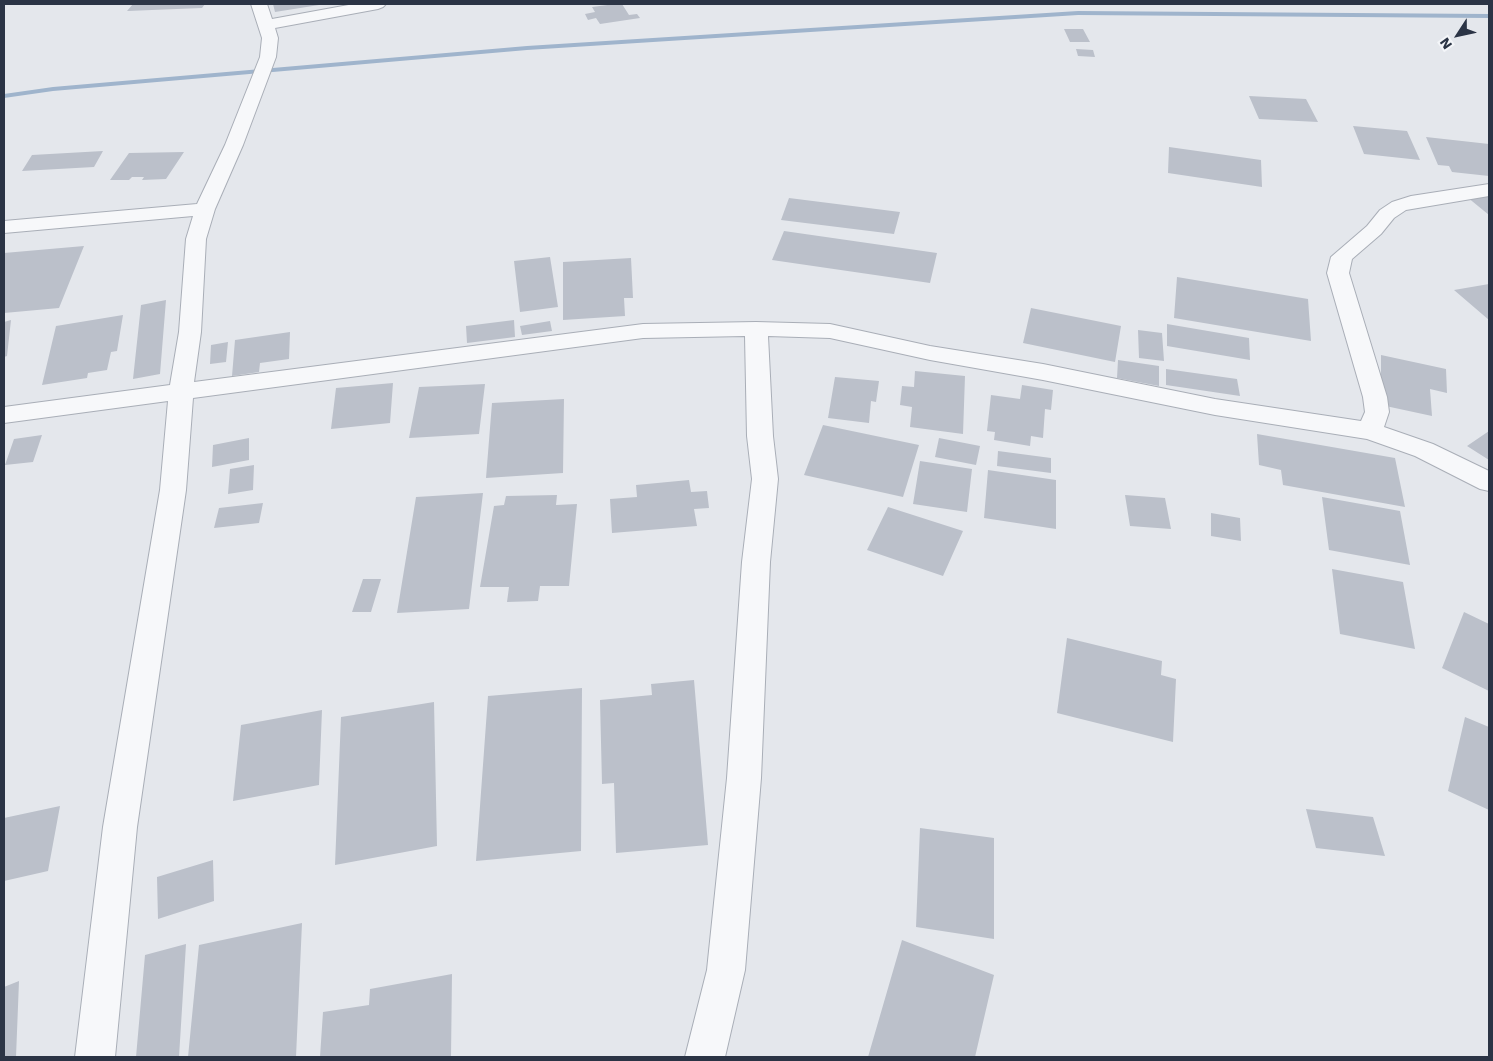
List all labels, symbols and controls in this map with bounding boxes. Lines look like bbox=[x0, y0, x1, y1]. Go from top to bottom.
north arrow bbox=[1433, 10, 1483, 60]
text: N bbox=[1436, 35, 1455, 52]

